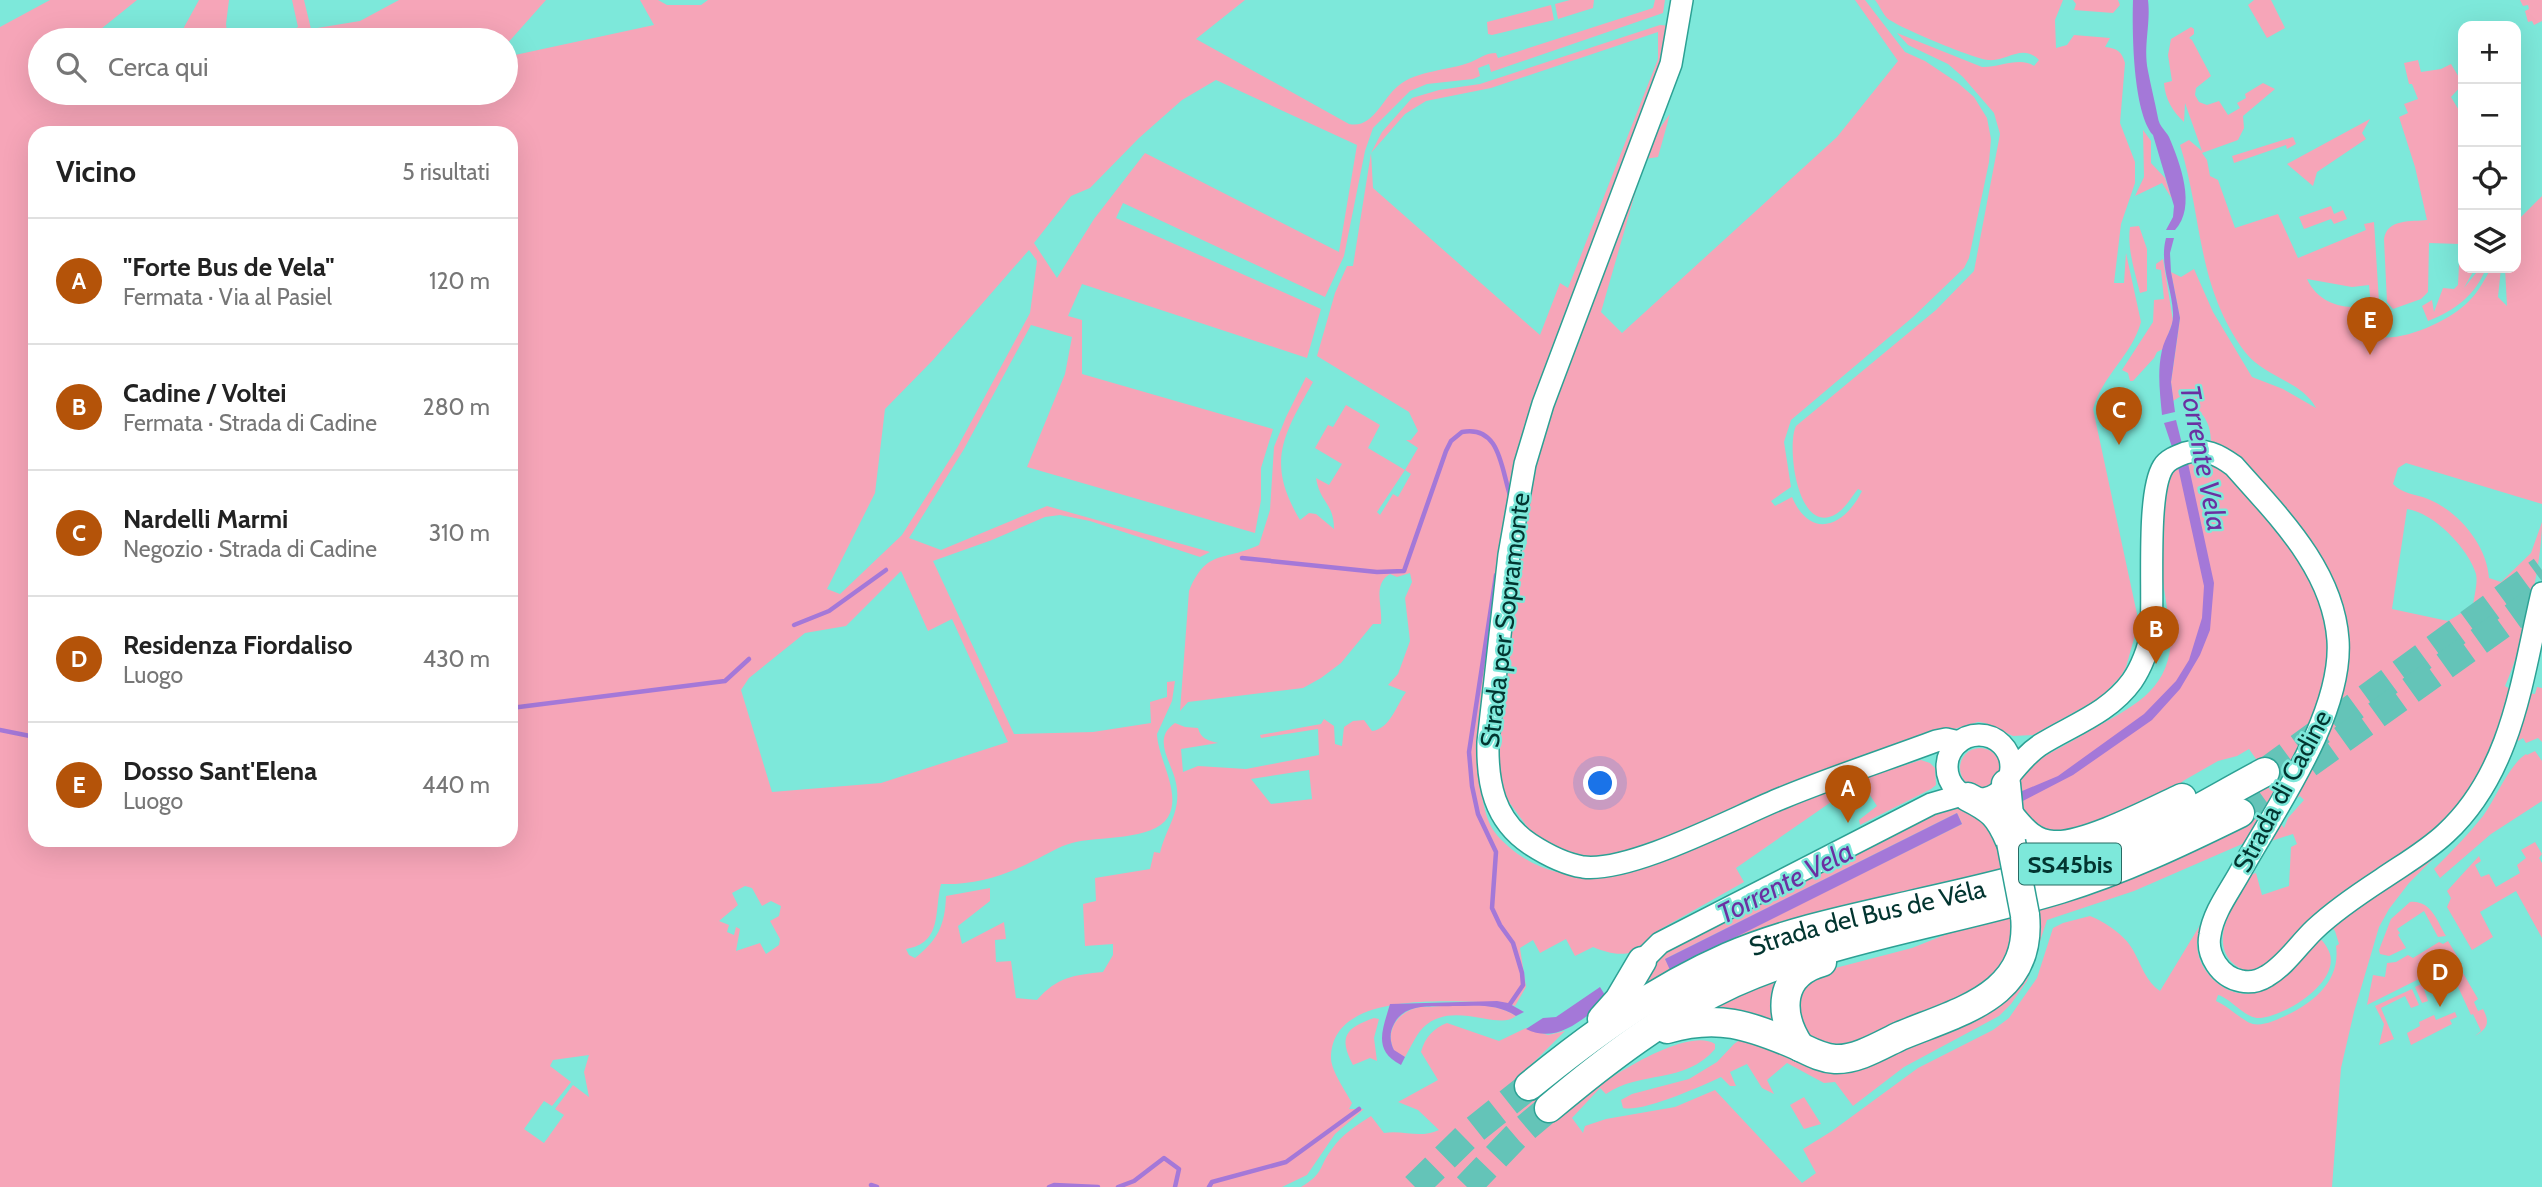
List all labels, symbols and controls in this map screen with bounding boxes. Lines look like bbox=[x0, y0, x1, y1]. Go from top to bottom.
map controls bbox=[2458, 21, 2521, 273]
button: + bbox=[2458, 21, 2521, 84]
search box bbox=[28, 28, 518, 105]
icon: search bbox=[52, 48, 90, 86]
text: Cerca qui bbox=[108, 51, 209, 83]
button: − bbox=[2458, 84, 2521, 147]
button: locate bbox=[2458, 147, 2521, 210]
text: Vicino bbox=[56, 153, 136, 190]
text: 5 risultati bbox=[402, 158, 490, 186]
button: layers bbox=[2458, 210, 2521, 273]
text: "Forte Bus de Vela" bbox=[123, 251, 335, 283]
text: A bbox=[72, 267, 86, 295]
text: 120 m bbox=[429, 267, 490, 295]
text: Fermata · Via al Pasiel bbox=[123, 283, 332, 311]
pin: E bbox=[2347, 297, 2393, 355]
text: Cadine / Voltei bbox=[123, 377, 287, 409]
water label: Torrente Vela bbox=[2173, 382, 2235, 534]
pin: C bbox=[2096, 387, 2142, 445]
text: B bbox=[72, 393, 86, 421]
text: 280 m bbox=[423, 393, 490, 421]
text: Fermata · Strada di Cadine bbox=[123, 409, 377, 437]
street label: Strada per Sopramonte bbox=[1473, 491, 1537, 749]
text: Nardelli Marmi bbox=[123, 503, 288, 535]
text: C bbox=[72, 519, 86, 547]
text: 310 m bbox=[429, 519, 490, 547]
text: Negozio · Strada di Cadine bbox=[123, 535, 377, 563]
pin: B bbox=[2133, 606, 2179, 664]
text: Residenza Fiordaliso bbox=[123, 629, 353, 661]
text: D bbox=[71, 645, 87, 673]
text: 430 m bbox=[423, 645, 490, 673]
text: Luogo bbox=[123, 661, 183, 689]
street label: Strada di Cadine bbox=[2226, 705, 2338, 877]
text: Dosso Sant'Elena bbox=[123, 755, 317, 787]
pin: A bbox=[1825, 765, 1871, 823]
your location bbox=[1583, 766, 1617, 800]
text: E bbox=[72, 771, 86, 799]
text: 440 m bbox=[422, 771, 490, 799]
text: Luogo bbox=[123, 787, 183, 815]
water label: Torrente Vela bbox=[1711, 833, 1859, 931]
road number: SS45bis bbox=[2019, 844, 2121, 884]
street label: Strada del Bus de Véla bbox=[1745, 872, 1989, 963]
pin: D bbox=[2417, 949, 2463, 1007]

